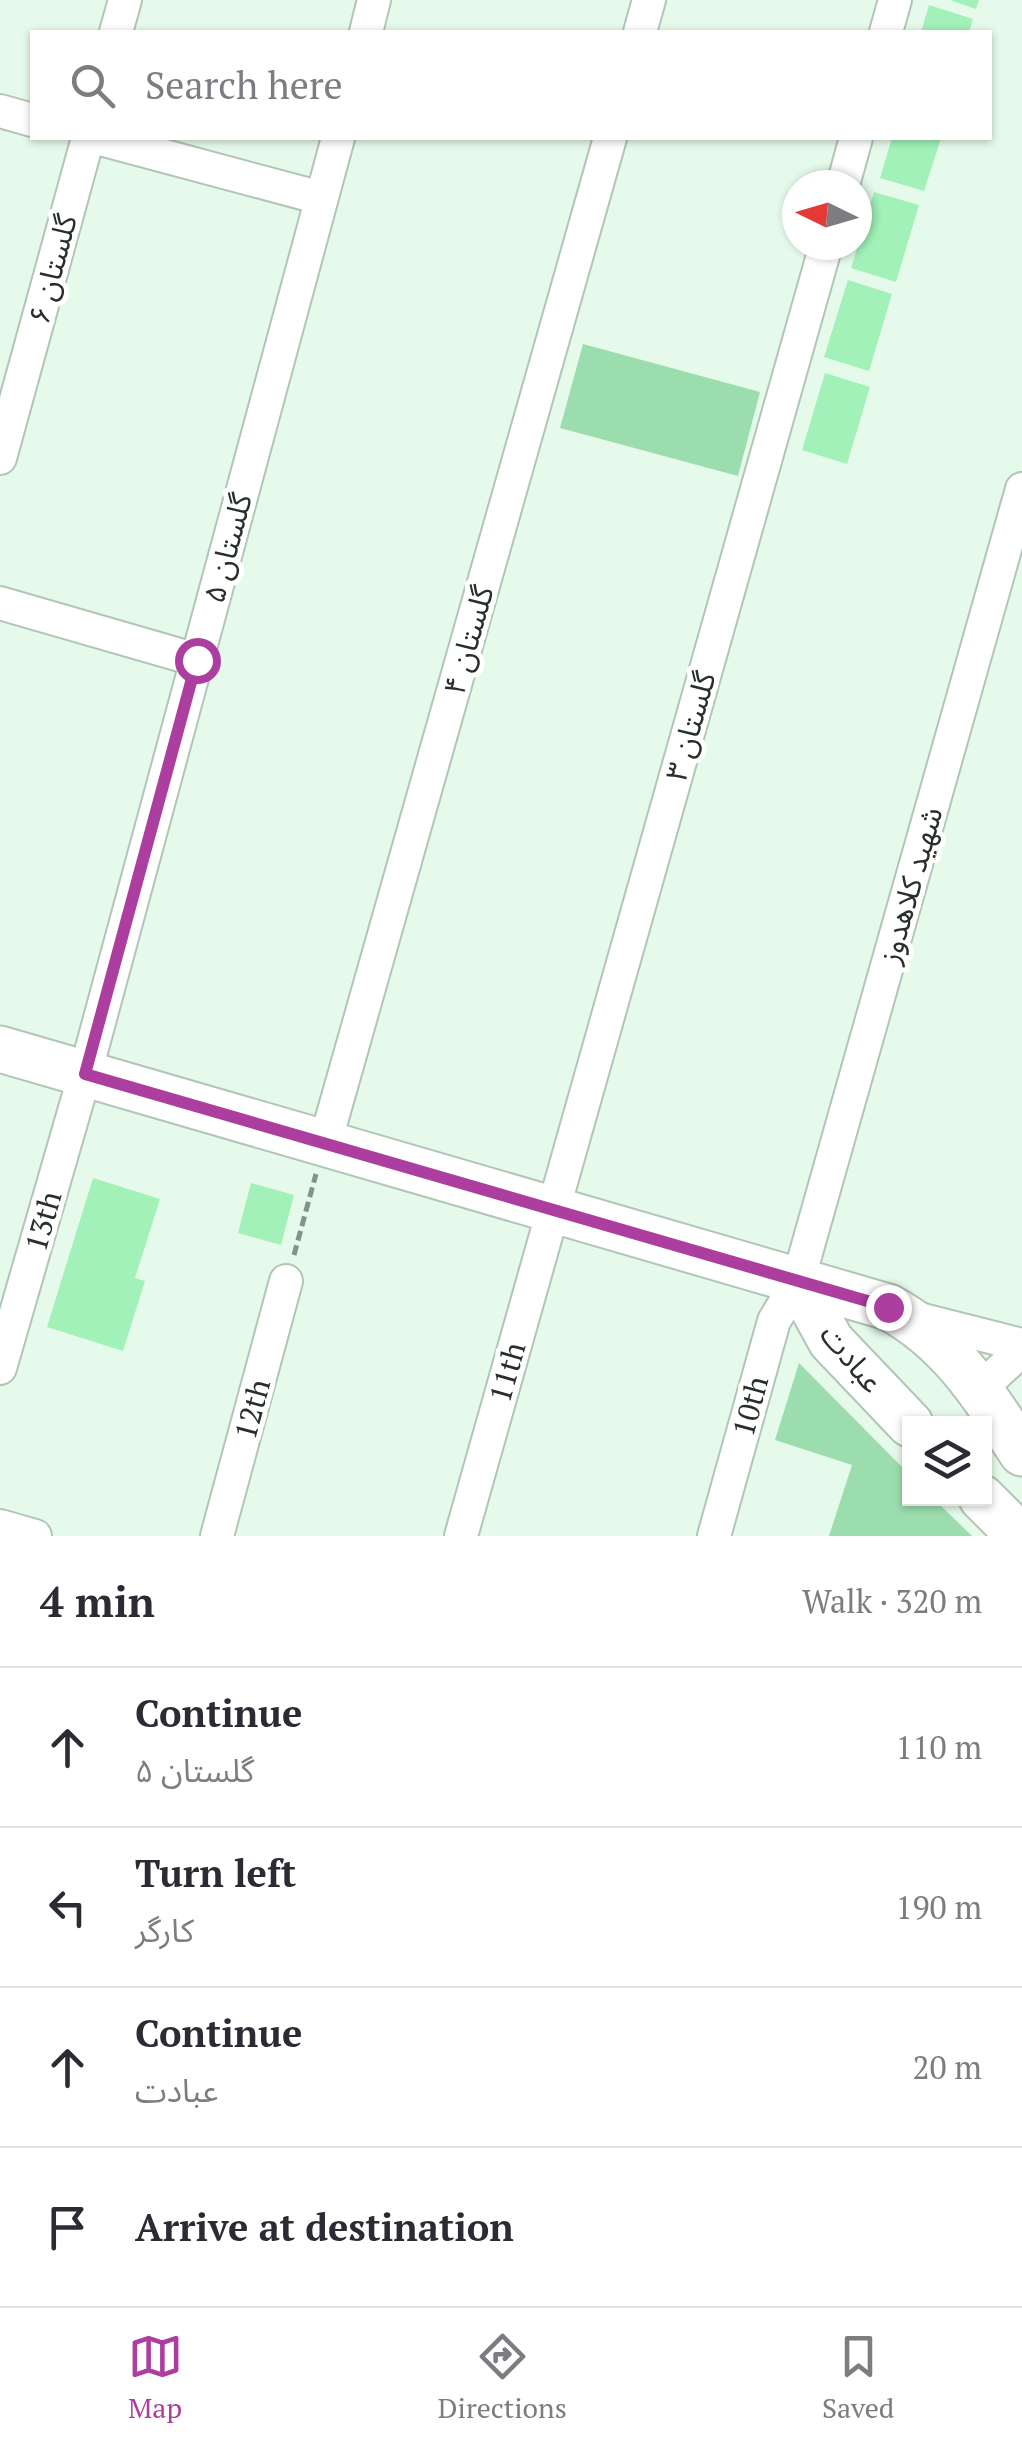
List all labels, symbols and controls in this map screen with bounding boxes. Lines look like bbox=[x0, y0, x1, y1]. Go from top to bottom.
search box bbox=[30, 30, 992, 140]
icon: search bbox=[65, 58, 120, 113]
text: Search here bbox=[145, 60, 343, 110]
north arrow bbox=[782, 170, 872, 260]
street label: گلستان ۶ bbox=[18, 209, 86, 328]
street label: گلستان ۵ bbox=[193, 488, 261, 607]
street label: گلستان ۴ bbox=[433, 580, 503, 699]
route start bbox=[175, 638, 221, 684]
street label: گلستان ۳ bbox=[655, 666, 725, 785]
street label: شهید کلاهدوز bbox=[868, 802, 951, 969]
street label: 13th bbox=[15, 1186, 71, 1256]
route end bbox=[866, 1285, 912, 1331]
street label: عبادت bbox=[812, 1315, 892, 1401]
street label: 11th bbox=[479, 1337, 535, 1407]
street label: 10th bbox=[723, 1371, 777, 1441]
street label: 12th bbox=[225, 1374, 279, 1444]
map controls bbox=[902, 1416, 992, 1506]
button: layers bbox=[902, 1416, 992, 1506]
text: 4 min bbox=[40, 1573, 155, 1629]
text: Walk · 320 m bbox=[802, 1580, 982, 1622]
text: Continue bbox=[135, 1688, 302, 1738]
icon: ahead bbox=[40, 1720, 95, 1775]
text: 110 m bbox=[895, 1726, 982, 1768]
text: گلستان ۵ bbox=[135, 1749, 254, 1791]
text: Turn left bbox=[135, 1848, 296, 1898]
icon: left bbox=[40, 1880, 95, 1935]
text: 190 m bbox=[895, 1886, 982, 1928]
text: کارگر bbox=[135, 1909, 194, 1951]
text: Continue bbox=[135, 2008, 302, 2058]
icon: ahead bbox=[40, 2040, 95, 2095]
text: 20 m bbox=[912, 2046, 982, 2088]
text: عبادت bbox=[135, 2069, 218, 2111]
icon: arrive bbox=[40, 2200, 95, 2255]
text: Arrive at destination bbox=[135, 2202, 514, 2252]
tab: Map bbox=[128, 2329, 183, 2426]
tab: Directions bbox=[438, 2329, 567, 2426]
tab: Saved bbox=[822, 2329, 894, 2426]

